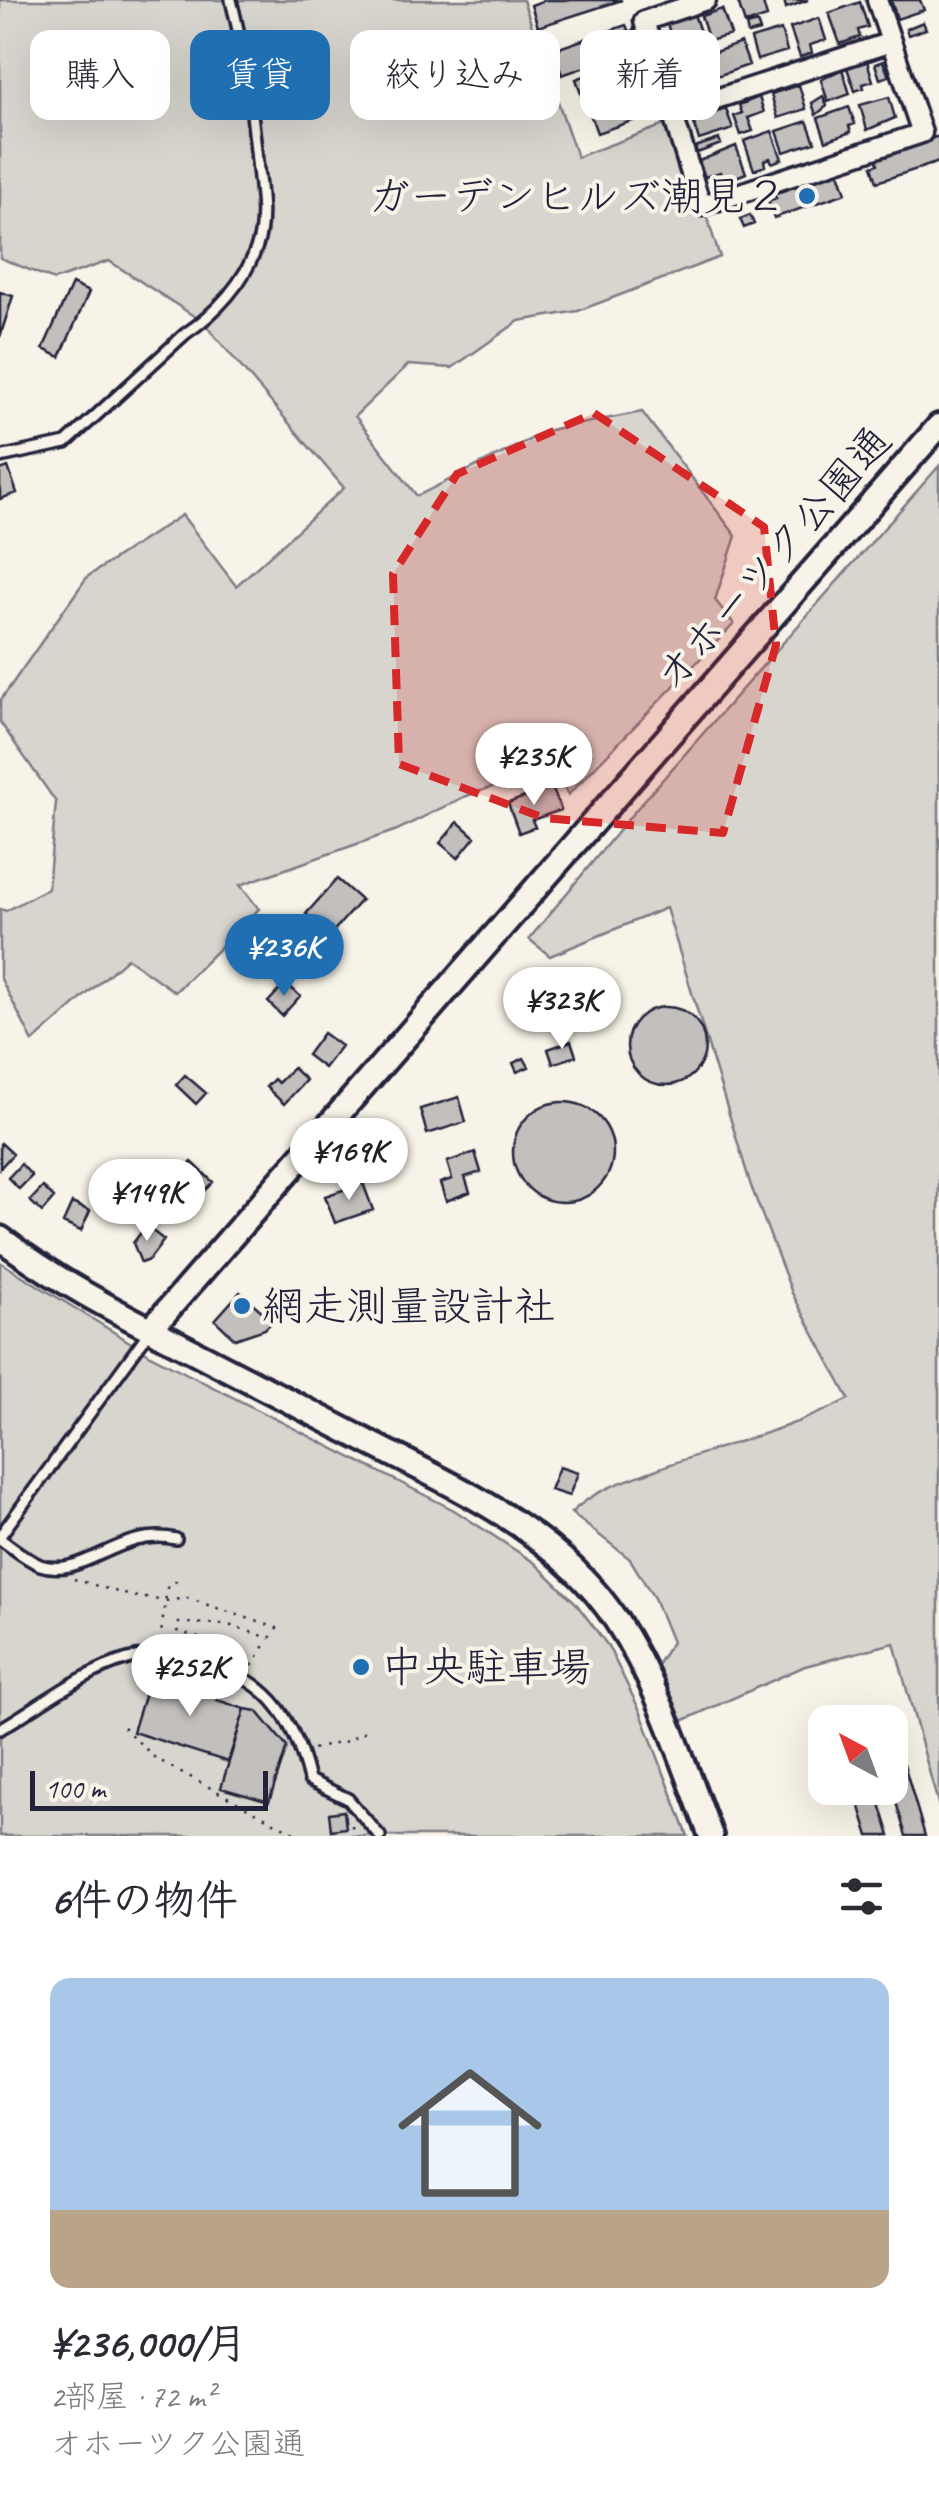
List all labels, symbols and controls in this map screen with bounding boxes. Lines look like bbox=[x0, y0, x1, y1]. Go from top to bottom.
chip: 購入 bbox=[30, 30, 170, 120]
chip: 賃貸 bbox=[190, 30, 330, 120]
chip: 絞り込み bbox=[350, 30, 560, 120]
chip: 新着 bbox=[580, 30, 720, 120]
place label: ガーデンヒルズ潮見２ bbox=[368, 170, 787, 223]
marker: ガーデンヒルズ潮見２ bbox=[796, 185, 818, 207]
street label: オホーツク公園通 bbox=[643, 415, 903, 703]
pin: ¥235K bbox=[464, 723, 604, 808]
text: ¥235K bbox=[497, 735, 571, 776]
pin: ¥236K bbox=[214, 914, 354, 999]
text: ¥236K bbox=[247, 926, 321, 967]
pin: ¥323K bbox=[492, 967, 632, 1052]
text: ¥323K bbox=[525, 979, 599, 1020]
pin: ¥169K bbox=[279, 1118, 419, 1203]
text: ¥169K bbox=[312, 1130, 386, 1171]
pin: ¥149K bbox=[77, 1159, 217, 1244]
text: ¥149K bbox=[110, 1171, 184, 1212]
place label: 網走測量設計社 bbox=[262, 1280, 556, 1333]
marker: 網走測量設計社 bbox=[231, 1295, 253, 1317]
pin: ¥252K bbox=[120, 1634, 260, 1719]
place label: 中央駐車場 bbox=[381, 1641, 591, 1694]
text: ¥252K bbox=[153, 1646, 227, 1687]
marker: 中央駐車場 bbox=[350, 1656, 372, 1678]
north arrow bbox=[808, 1705, 908, 1805]
map controls bbox=[808, 1705, 908, 1805]
scale bar bbox=[30, 1766, 268, 1810]
text: 100 m bbox=[45, 1771, 105, 1806]
icon: filters bbox=[834, 1869, 889, 1924]
text: 6件の物件 bbox=[50, 1874, 238, 1927]
icon: home bbox=[380, 2043, 560, 2223]
text: ¥236,000/月 bbox=[50, 2317, 247, 2370]
text: 2部屋 · 72 m² bbox=[50, 2376, 215, 2417]
text: オホーツク公園通 bbox=[50, 2423, 305, 2464]

